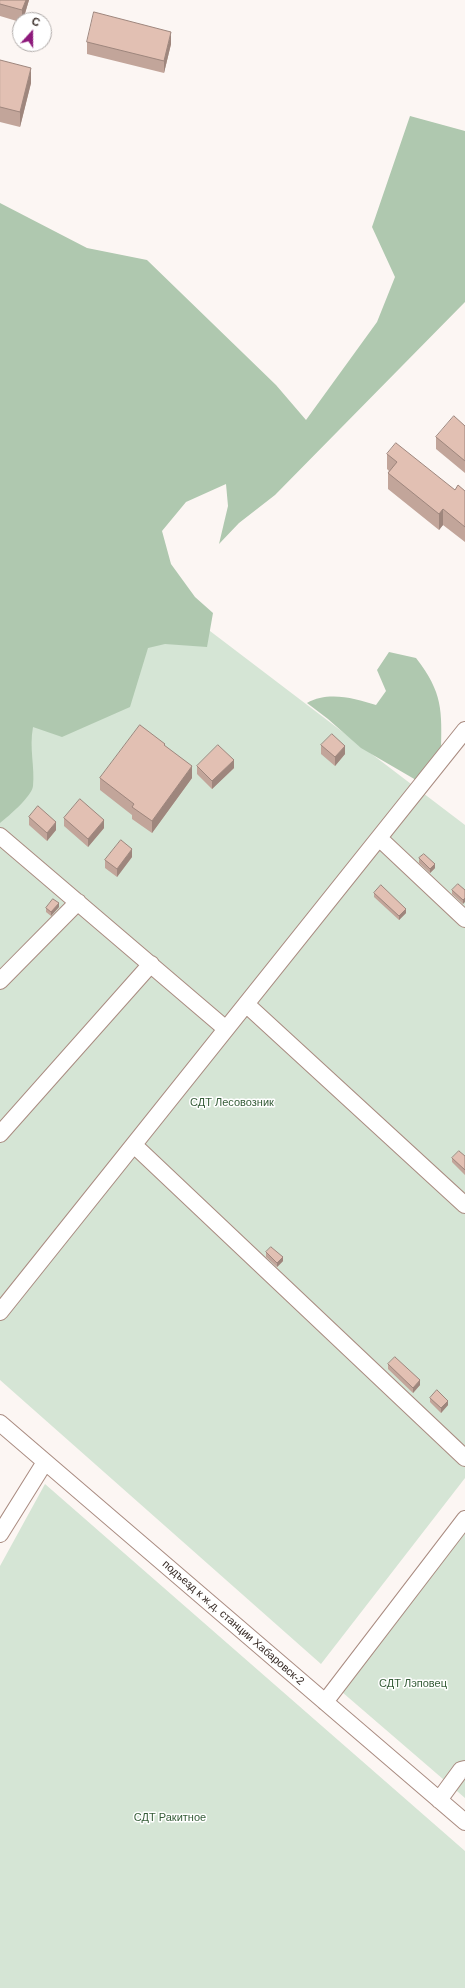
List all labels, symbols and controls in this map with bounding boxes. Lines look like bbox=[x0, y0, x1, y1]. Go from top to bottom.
north arrow bbox=[12, 12, 52, 52]
text: С bbox=[30, 15, 42, 29]
park label: СДТ Лесовозник bbox=[190, 1096, 274, 1110]
street label: подъезд к ж.д. станции Хабаровск-2 bbox=[159, 1558, 307, 1688]
park label: СДТ Лэповец bbox=[379, 1677, 447, 1691]
park label: СДТ Ракитное bbox=[134, 1811, 206, 1825]

